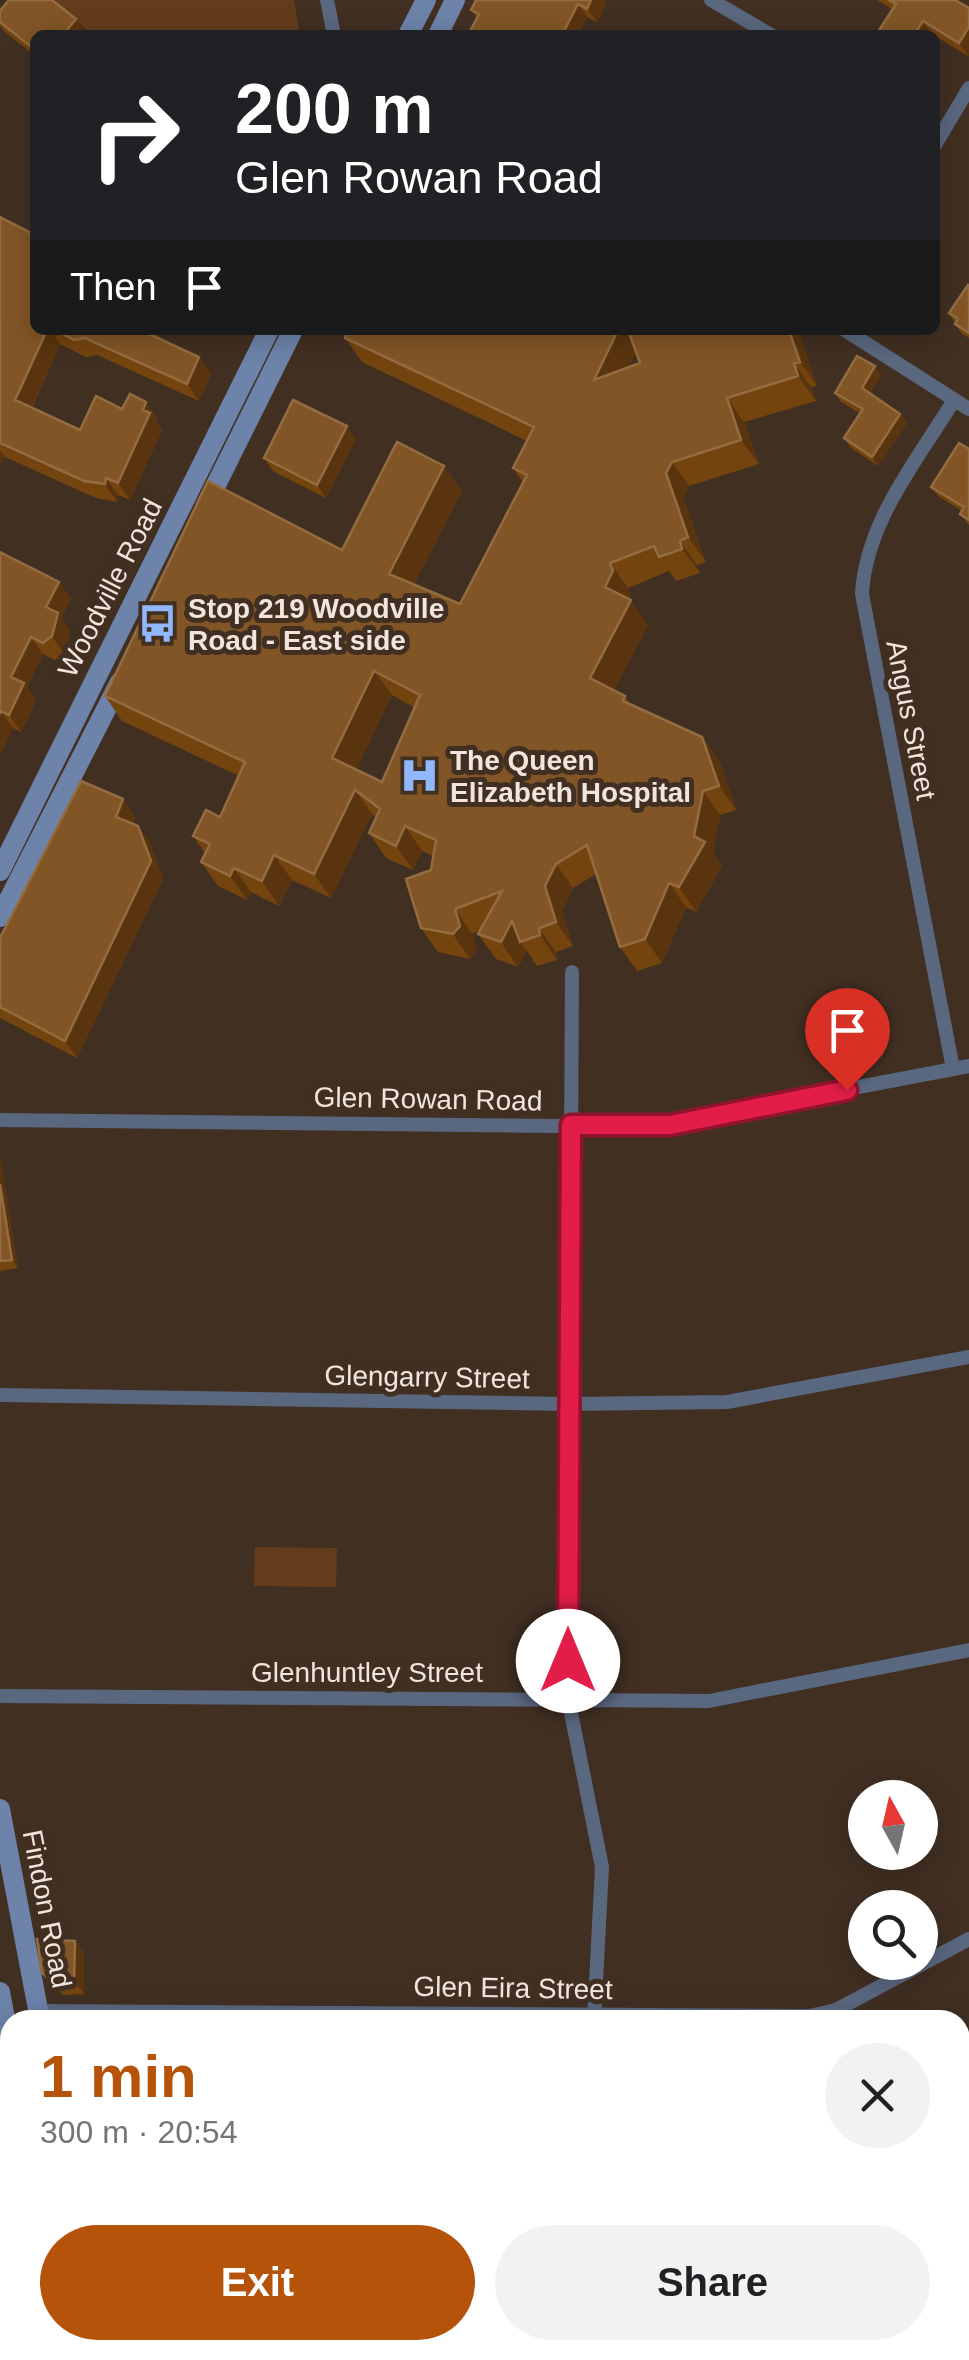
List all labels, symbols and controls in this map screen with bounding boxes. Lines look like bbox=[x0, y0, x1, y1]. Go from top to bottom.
icon: right bbox=[70, 70, 200, 200]
text: 200 m bbox=[235, 70, 433, 148]
text: Glen Rowan Road bbox=[235, 152, 603, 203]
icon: arrive bbox=[177, 260, 232, 315]
text: Then bbox=[70, 266, 157, 308]
street label: Woodville Road bbox=[52, 494, 168, 682]
place label: Stop 219 Woodville Road - East side bbox=[188, 593, 444, 656]
bus stop icon: Stop 219 Woodville Road - East side bbox=[137, 603, 179, 645]
street label: Angus Street bbox=[880, 638, 942, 803]
place label: The Queen Elizabeth Hospital bbox=[450, 745, 691, 808]
hospital icon: The Queen Elizabeth Hospital bbox=[399, 755, 441, 797]
pin bbox=[805, 988, 890, 1091]
icon: arrive bbox=[820, 1003, 875, 1058]
street label: Glen Rowan Road bbox=[313, 1082, 543, 1116]
street label: Glengarry Street bbox=[324, 1360, 530, 1394]
position arrow bbox=[516, 1609, 620, 1713]
street label: Glenhuntley Street bbox=[251, 1657, 483, 1688]
north arrow bbox=[848, 1780, 938, 1870]
map controls bbox=[848, 1780, 938, 1980]
street label: Findon Road bbox=[16, 1827, 78, 1991]
button: search bbox=[848, 1890, 938, 1980]
street label: Glen Eira Street bbox=[413, 1971, 613, 2005]
text: 1 min bbox=[40, 2043, 197, 2110]
button: close bbox=[825, 2043, 930, 2148]
text: 300 m · 20:54 bbox=[40, 2114, 237, 2150]
button: Exit bbox=[40, 2225, 475, 2340]
button: Share bbox=[495, 2225, 930, 2340]

